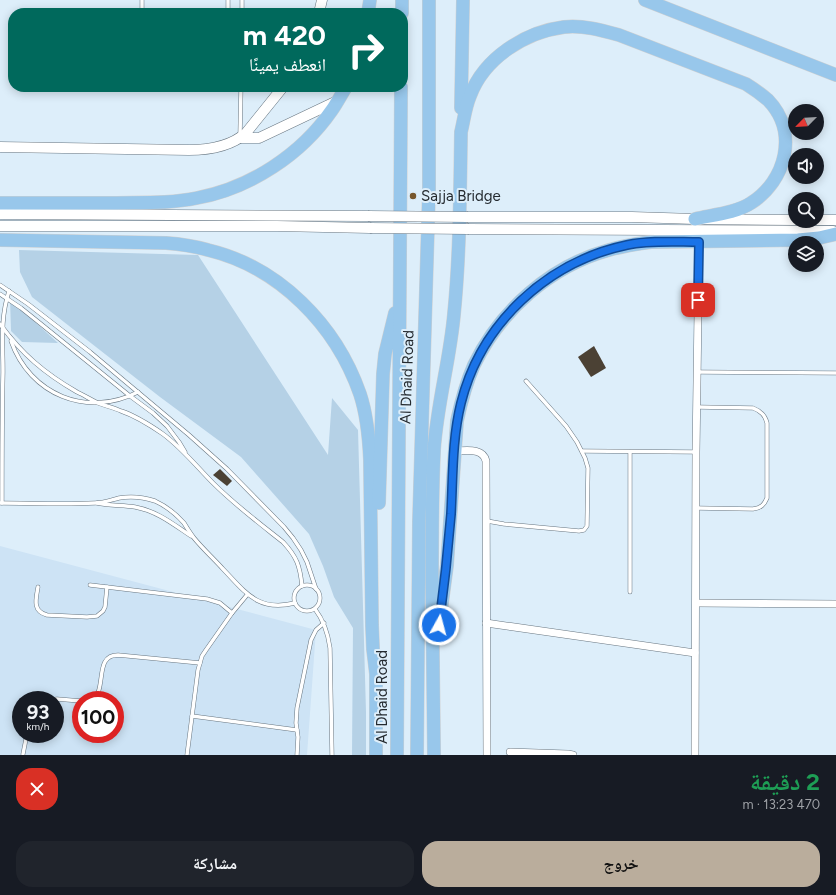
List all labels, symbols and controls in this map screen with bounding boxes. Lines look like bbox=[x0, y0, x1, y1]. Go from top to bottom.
text: 420 m bbox=[243, 18, 326, 52]
icon: right bbox=[340, 24, 392, 76]
text: انعطف يمينًا bbox=[249, 54, 326, 76]
north arrow bbox=[788, 104, 824, 140]
map controls bbox=[788, 104, 824, 272]
button: sound bbox=[788, 148, 824, 184]
place label: Sajja Bridge bbox=[421, 187, 501, 205]
marker: Sajja Bridge bbox=[408, 191, 418, 201]
button: search bbox=[788, 192, 824, 228]
button: layers bbox=[788, 236, 824, 272]
pin bbox=[681, 283, 715, 317]
icon: arrive bbox=[687, 289, 709, 311]
street label: Al Dhaid Road bbox=[396, 330, 418, 424]
position arrow bbox=[418, 604, 460, 646]
street label: Al Dhaid Road bbox=[373, 650, 391, 744]
speed limit sign: 100 bbox=[72, 691, 124, 743]
text: 93 bbox=[27, 700, 49, 724]
text: km/h bbox=[27, 720, 49, 733]
text: 2 دقيقة bbox=[750, 767, 820, 796]
button: close bbox=[16, 768, 58, 810]
text: 470 m · 13:23 bbox=[743, 797, 820, 812]
button: مشاركة bbox=[16, 841, 414, 887]
button: خروج bbox=[422, 841, 820, 887]

